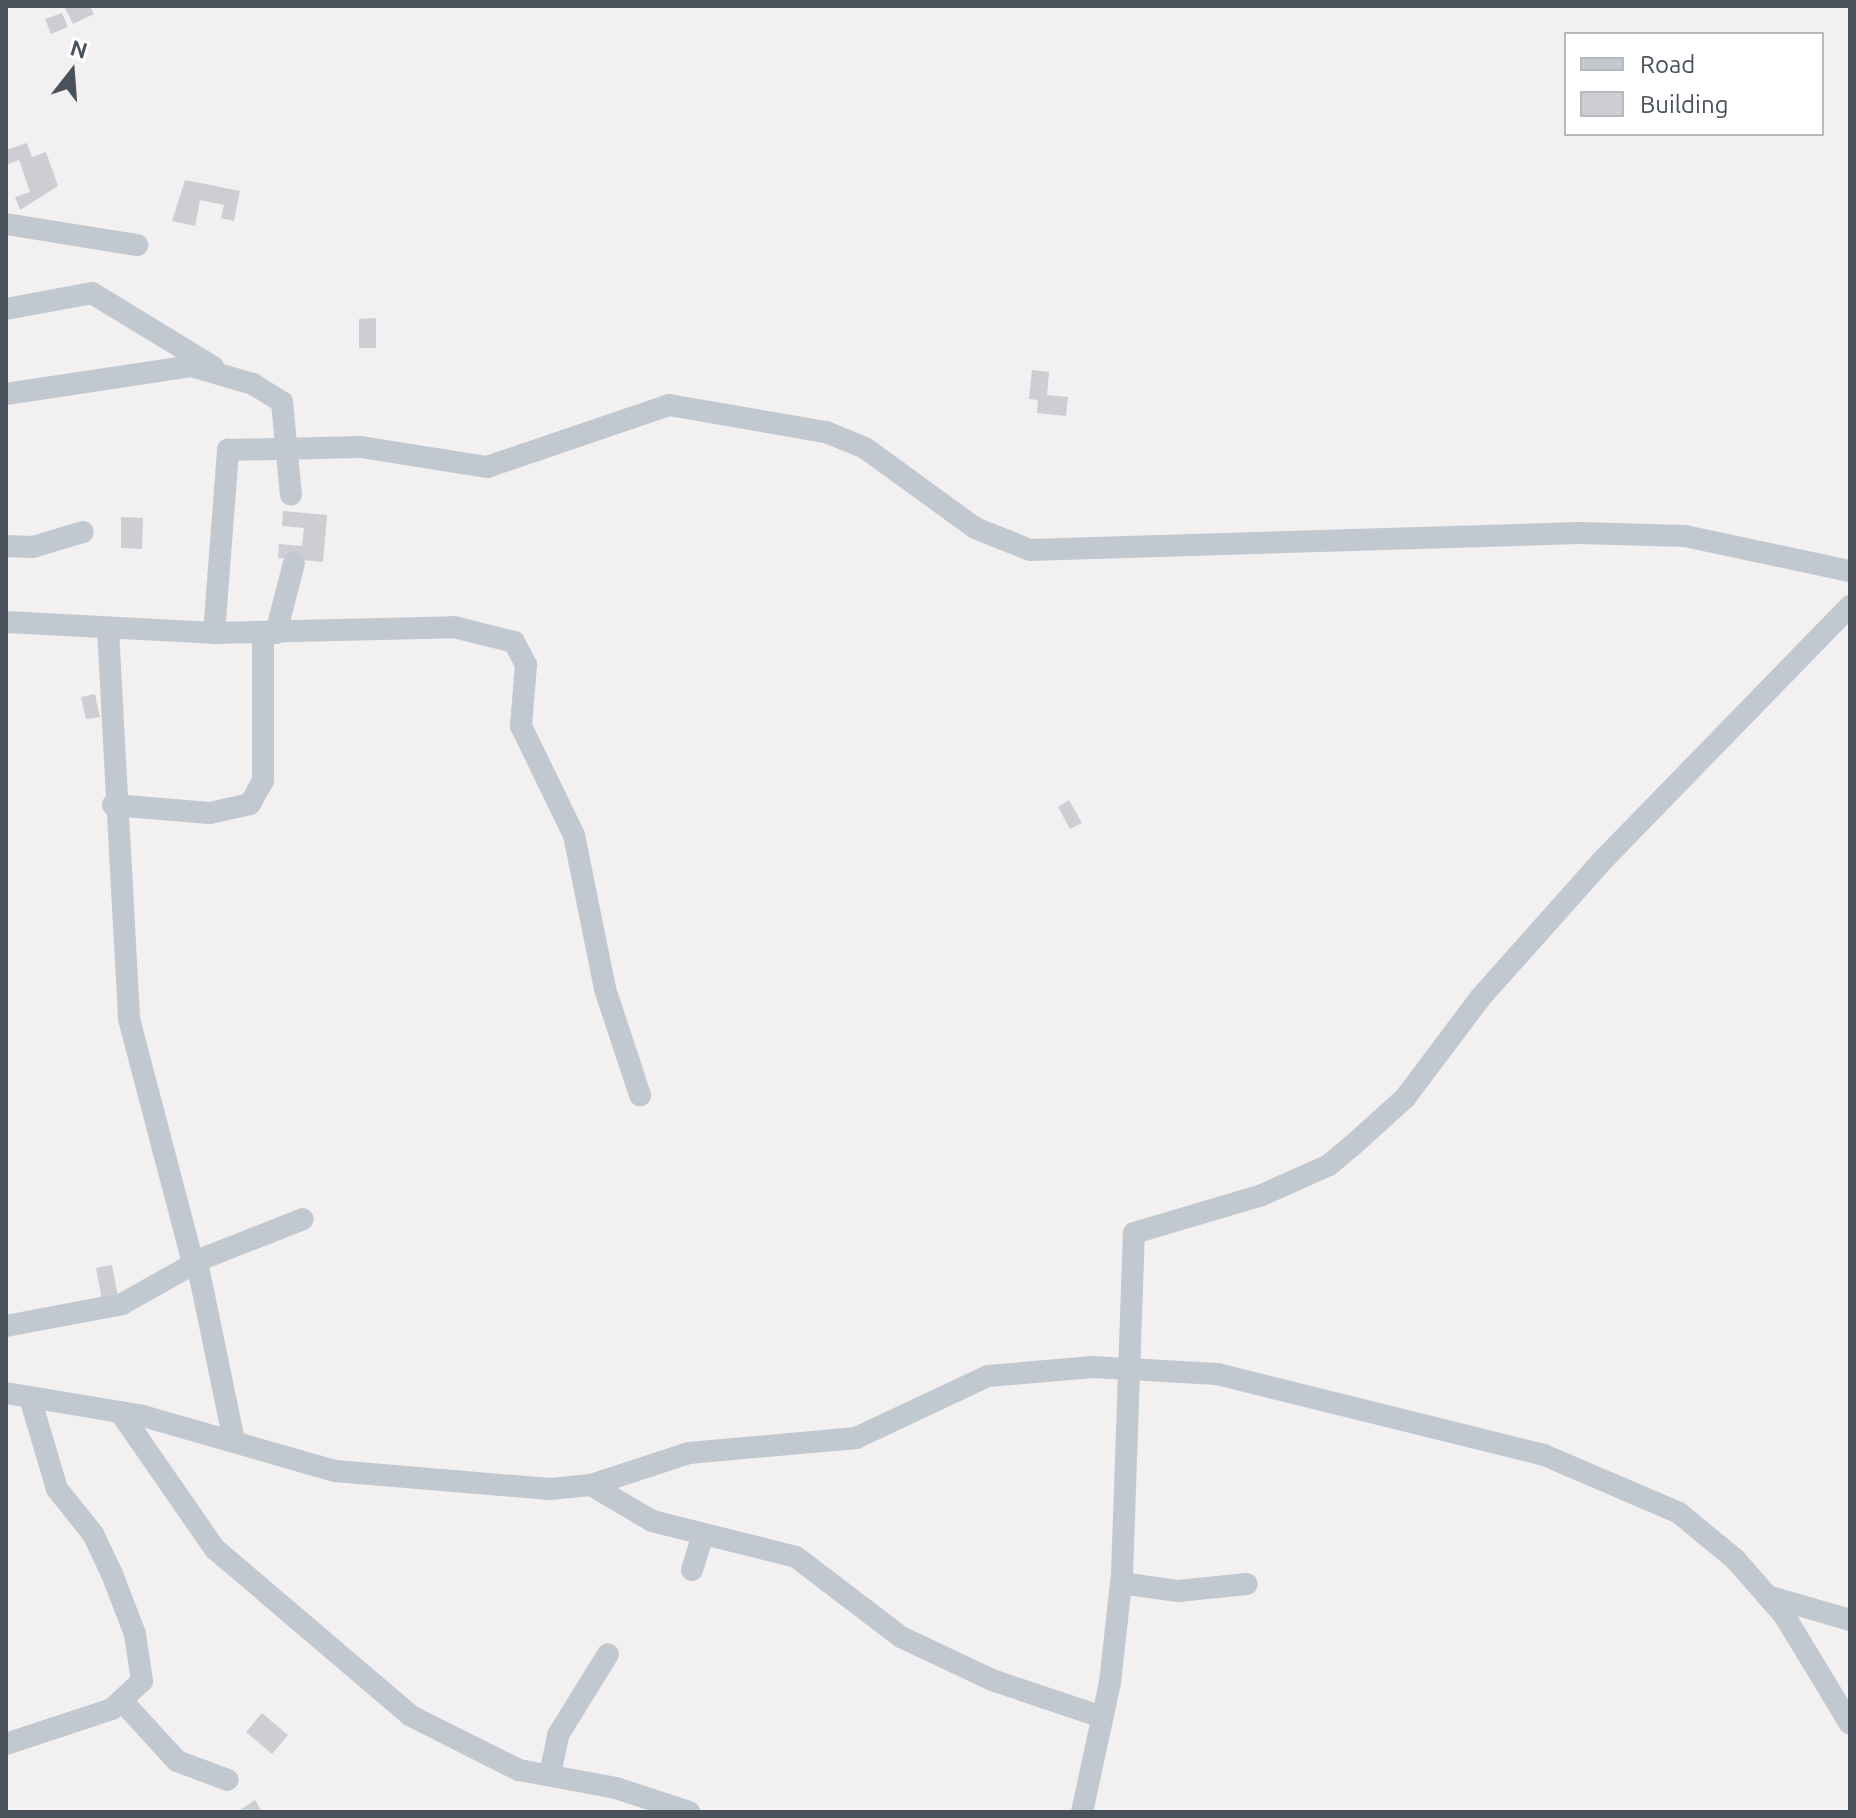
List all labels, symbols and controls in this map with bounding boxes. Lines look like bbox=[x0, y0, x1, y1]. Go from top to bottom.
north arrow bbox=[32, 32, 112, 112]
legend bbox=[1564, 32, 1824, 136]
text: N bbox=[68, 34, 91, 63]
text: Road bbox=[1640, 51, 1695, 78]
text: Building bbox=[1640, 91, 1728, 118]

